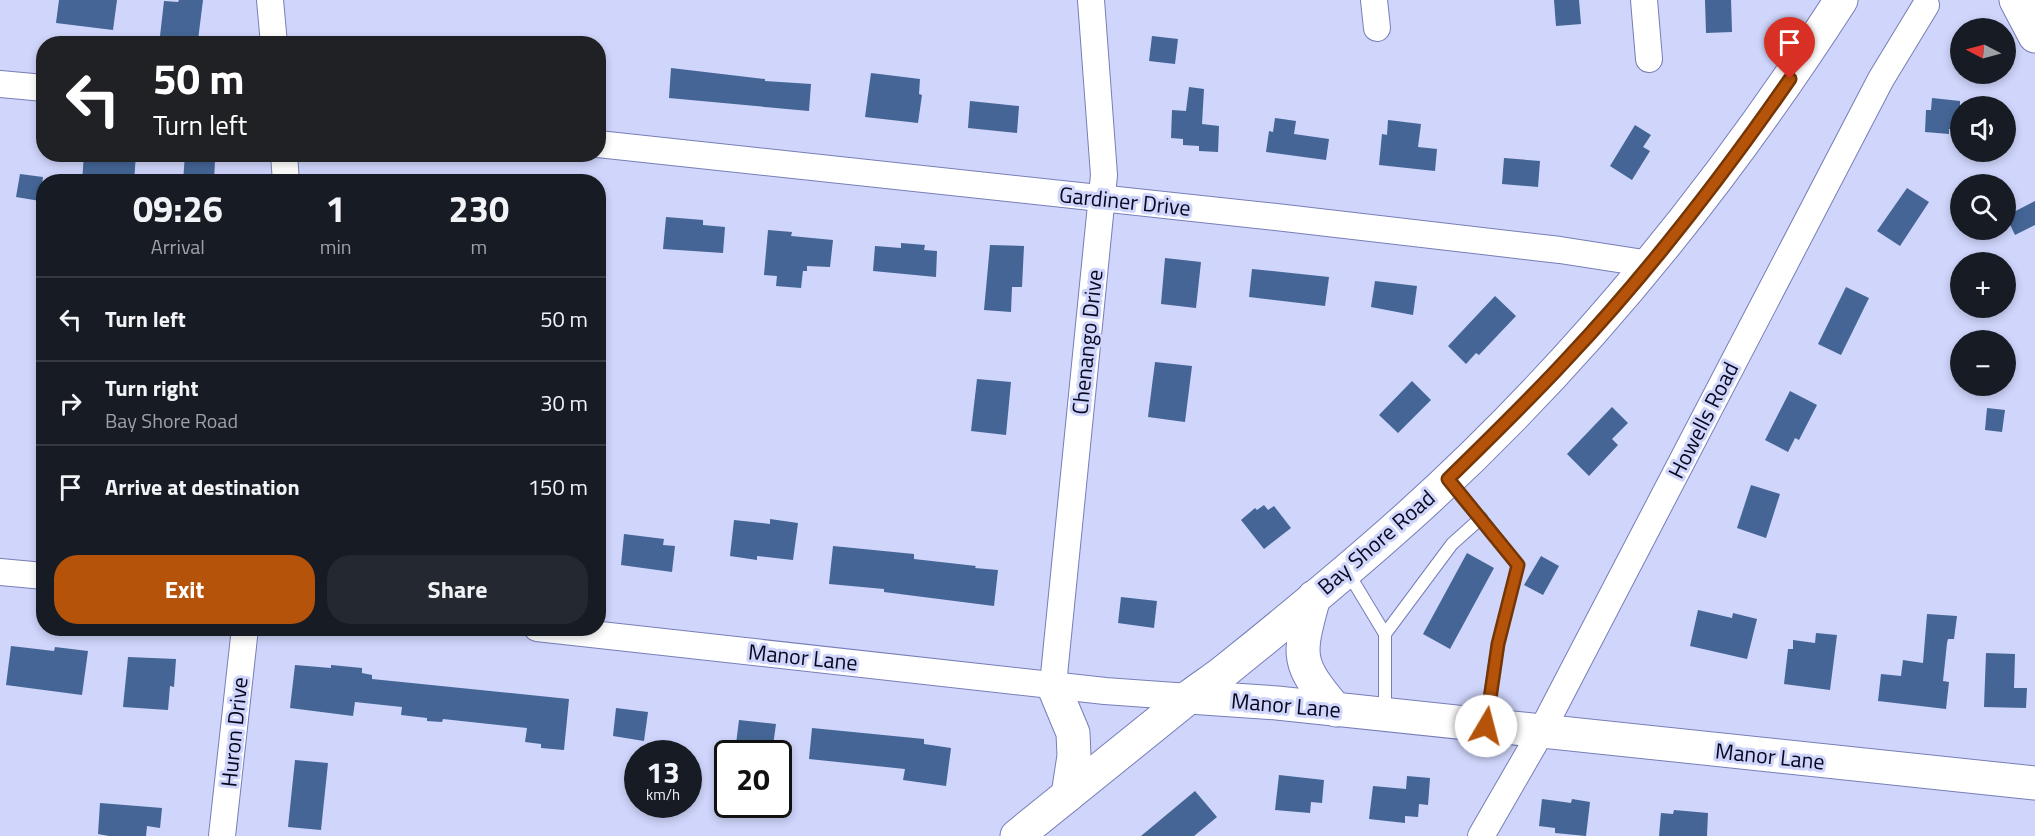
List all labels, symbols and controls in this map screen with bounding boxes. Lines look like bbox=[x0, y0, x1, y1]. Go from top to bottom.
pin bbox=[1764, 17, 1815, 79]
north arrow bbox=[1950, 18, 2016, 84]
map controls bbox=[1950, 18, 2016, 396]
icon: arrive bbox=[1773, 26, 1806, 59]
text: 50 m bbox=[153, 46, 245, 110]
icon: left bbox=[54, 60, 132, 138]
button: sound bbox=[1950, 96, 2016, 162]
text: Turn left bbox=[153, 104, 247, 145]
button: search bbox=[1950, 174, 2016, 240]
street label: Gardiner Drive bbox=[1058, 177, 1192, 225]
text: 09:26 bbox=[133, 181, 223, 236]
text: 1 bbox=[326, 181, 346, 236]
text: 230 bbox=[449, 181, 509, 236]
text: Arrival bbox=[151, 231, 205, 262]
text: min bbox=[320, 231, 352, 262]
text: m bbox=[470, 231, 487, 262]
button: + bbox=[1950, 252, 2016, 318]
street label: Chenango Drive bbox=[1062, 268, 1112, 416]
text: Turn left bbox=[105, 302, 186, 336]
text: 50 m bbox=[540, 302, 588, 336]
icon: left bbox=[54, 303, 87, 336]
button: − bbox=[1950, 330, 2016, 396]
street label: Howells Road bbox=[1659, 356, 1747, 484]
text: Turn right bbox=[105, 371, 199, 405]
text: 30 m bbox=[540, 386, 588, 420]
icon: right bbox=[54, 387, 87, 420]
text: Bay Shore Road bbox=[105, 405, 238, 436]
text: Arrive at destination bbox=[105, 470, 300, 504]
text: 150 m bbox=[528, 470, 588, 504]
icon: arrive bbox=[54, 471, 87, 504]
street label: Bay Shore Road bbox=[1310, 481, 1442, 603]
button: Exit bbox=[54, 555, 315, 624]
button: Share bbox=[327, 555, 588, 624]
street label: Manor Lane bbox=[747, 634, 859, 680]
street label: Huron Drive bbox=[211, 675, 257, 789]
street label: Manor Lane bbox=[1230, 683, 1342, 727]
position arrow bbox=[1454, 694, 1518, 758]
street label: Manor Lane bbox=[1714, 733, 1826, 779]
speed limit sign: 20 bbox=[714, 740, 792, 818]
text: 13 bbox=[646, 749, 680, 795]
text: km/h bbox=[646, 783, 680, 806]

